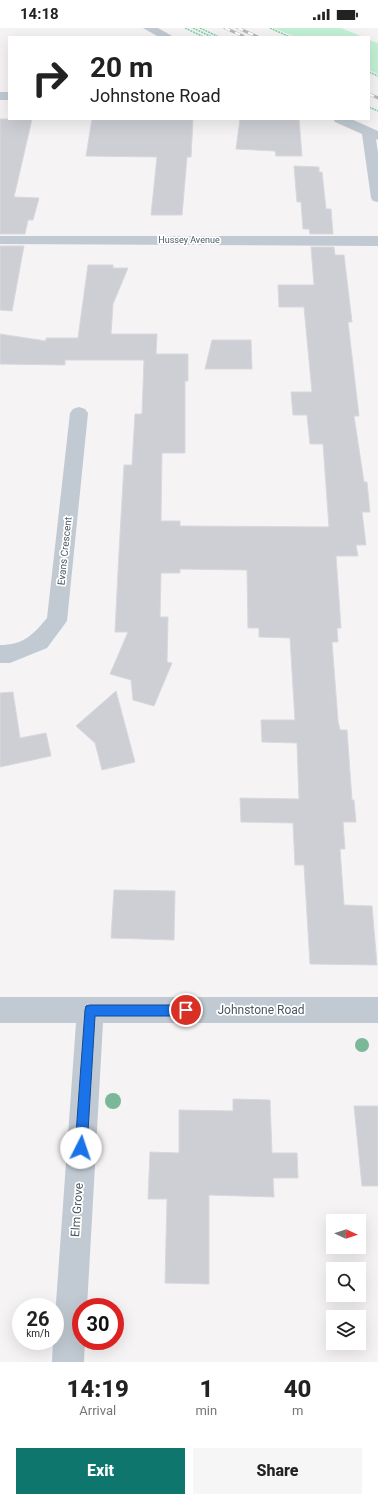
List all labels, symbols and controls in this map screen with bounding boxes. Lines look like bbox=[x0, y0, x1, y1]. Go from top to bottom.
text: 14:18 bbox=[20, 5, 59, 23]
text: 20 m bbox=[90, 51, 153, 84]
icon: right bbox=[24, 52, 76, 104]
text: Johnstone Road bbox=[90, 85, 221, 106]
street label: Hussey Avenue bbox=[158, 235, 220, 245]
street label: Evans Crescent bbox=[55, 516, 74, 586]
pin bbox=[169, 993, 203, 1027]
icon: arrive bbox=[175, 999, 197, 1021]
street label: Johnstone Road bbox=[217, 1003, 305, 1017]
position arrow bbox=[60, 1127, 102, 1169]
street label: Elm Grove bbox=[68, 1182, 86, 1238]
north arrow bbox=[326, 1214, 366, 1254]
map controls bbox=[326, 1214, 366, 1350]
button: search bbox=[326, 1262, 366, 1302]
speed limit sign: 30 bbox=[72, 1298, 124, 1350]
text: 26 bbox=[27, 1307, 49, 1331]
button: layers bbox=[326, 1310, 366, 1350]
text: km/h bbox=[26, 1328, 50, 1339]
text: 14:19 bbox=[67, 1375, 129, 1403]
text: 1 bbox=[199, 1375, 213, 1403]
text: 40 bbox=[284, 1375, 311, 1403]
text: Arrival bbox=[79, 1403, 116, 1418]
text: min bbox=[195, 1403, 217, 1418]
text: m bbox=[292, 1403, 303, 1418]
button: Exit bbox=[16, 1448, 185, 1494]
button: Share bbox=[193, 1448, 362, 1494]

